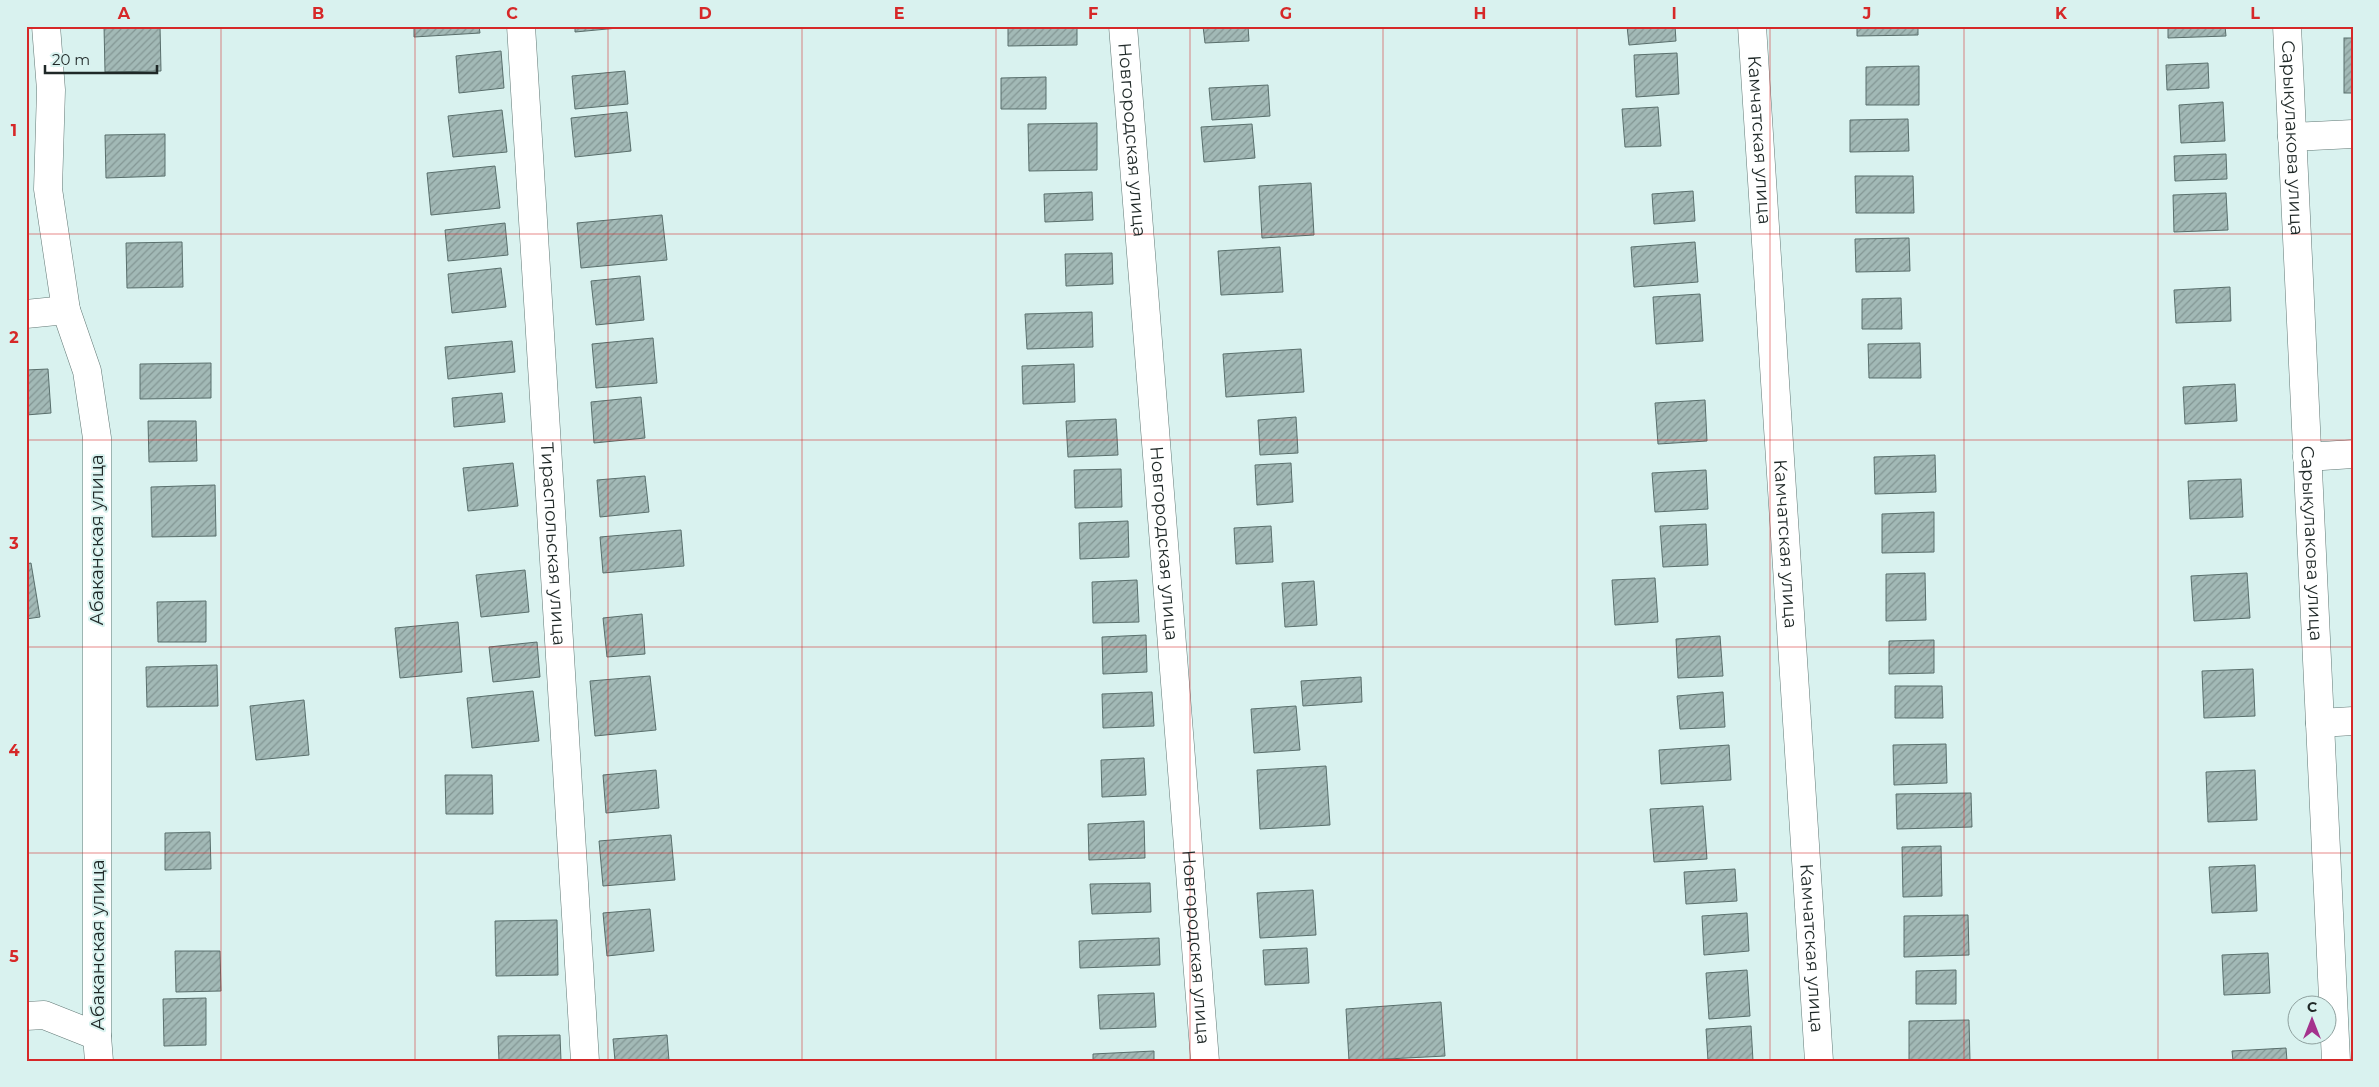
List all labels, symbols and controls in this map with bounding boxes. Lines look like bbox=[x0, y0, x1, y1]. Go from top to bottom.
text: A bbox=[117, 4, 131, 23]
text: B bbox=[312, 4, 324, 23]
text: C bbox=[506, 4, 518, 23]
text: D bbox=[698, 4, 712, 23]
text: E bbox=[894, 4, 904, 23]
text: F bbox=[1088, 4, 1098, 23]
text: G bbox=[1280, 4, 1292, 23]
text: H bbox=[1474, 4, 1486, 23]
text: I bbox=[1671, 4, 1677, 23]
text: J bbox=[1862, 4, 1871, 23]
text: K bbox=[2055, 4, 2068, 23]
text: L bbox=[2250, 4, 2260, 23]
street label: Сарыкулакова улица bbox=[2277, 40, 2308, 236]
scale bar bbox=[45, 42, 158, 74]
street label: Новгородская улица bbox=[1113, 42, 1151, 238]
text: 20 m bbox=[52, 50, 90, 69]
street label: Камчатская улица bbox=[1743, 55, 1776, 225]
text: 1 bbox=[11, 121, 17, 140]
text: 2 bbox=[9, 328, 19, 347]
street label: Тираспольская улица bbox=[536, 442, 570, 646]
street label: Новгородская улица bbox=[1145, 445, 1183, 641]
street label: Сарыкулакова улица bbox=[2296, 445, 2327, 642]
street label: Абаканская улица bbox=[86, 454, 108, 626]
street label: Камчатская улица bbox=[1769, 459, 1802, 629]
text: 3 bbox=[8, 534, 19, 553]
text: 4 bbox=[8, 741, 20, 760]
street label: Новгородская улица bbox=[1177, 849, 1215, 1045]
street label: Абаканская улица bbox=[87, 859, 109, 1031]
street label: Камчатская улица bbox=[1795, 863, 1828, 1033]
text: 5 bbox=[9, 947, 19, 966]
north arrow bbox=[2286, 994, 2336, 1044]
text: С bbox=[2307, 998, 2317, 1016]

